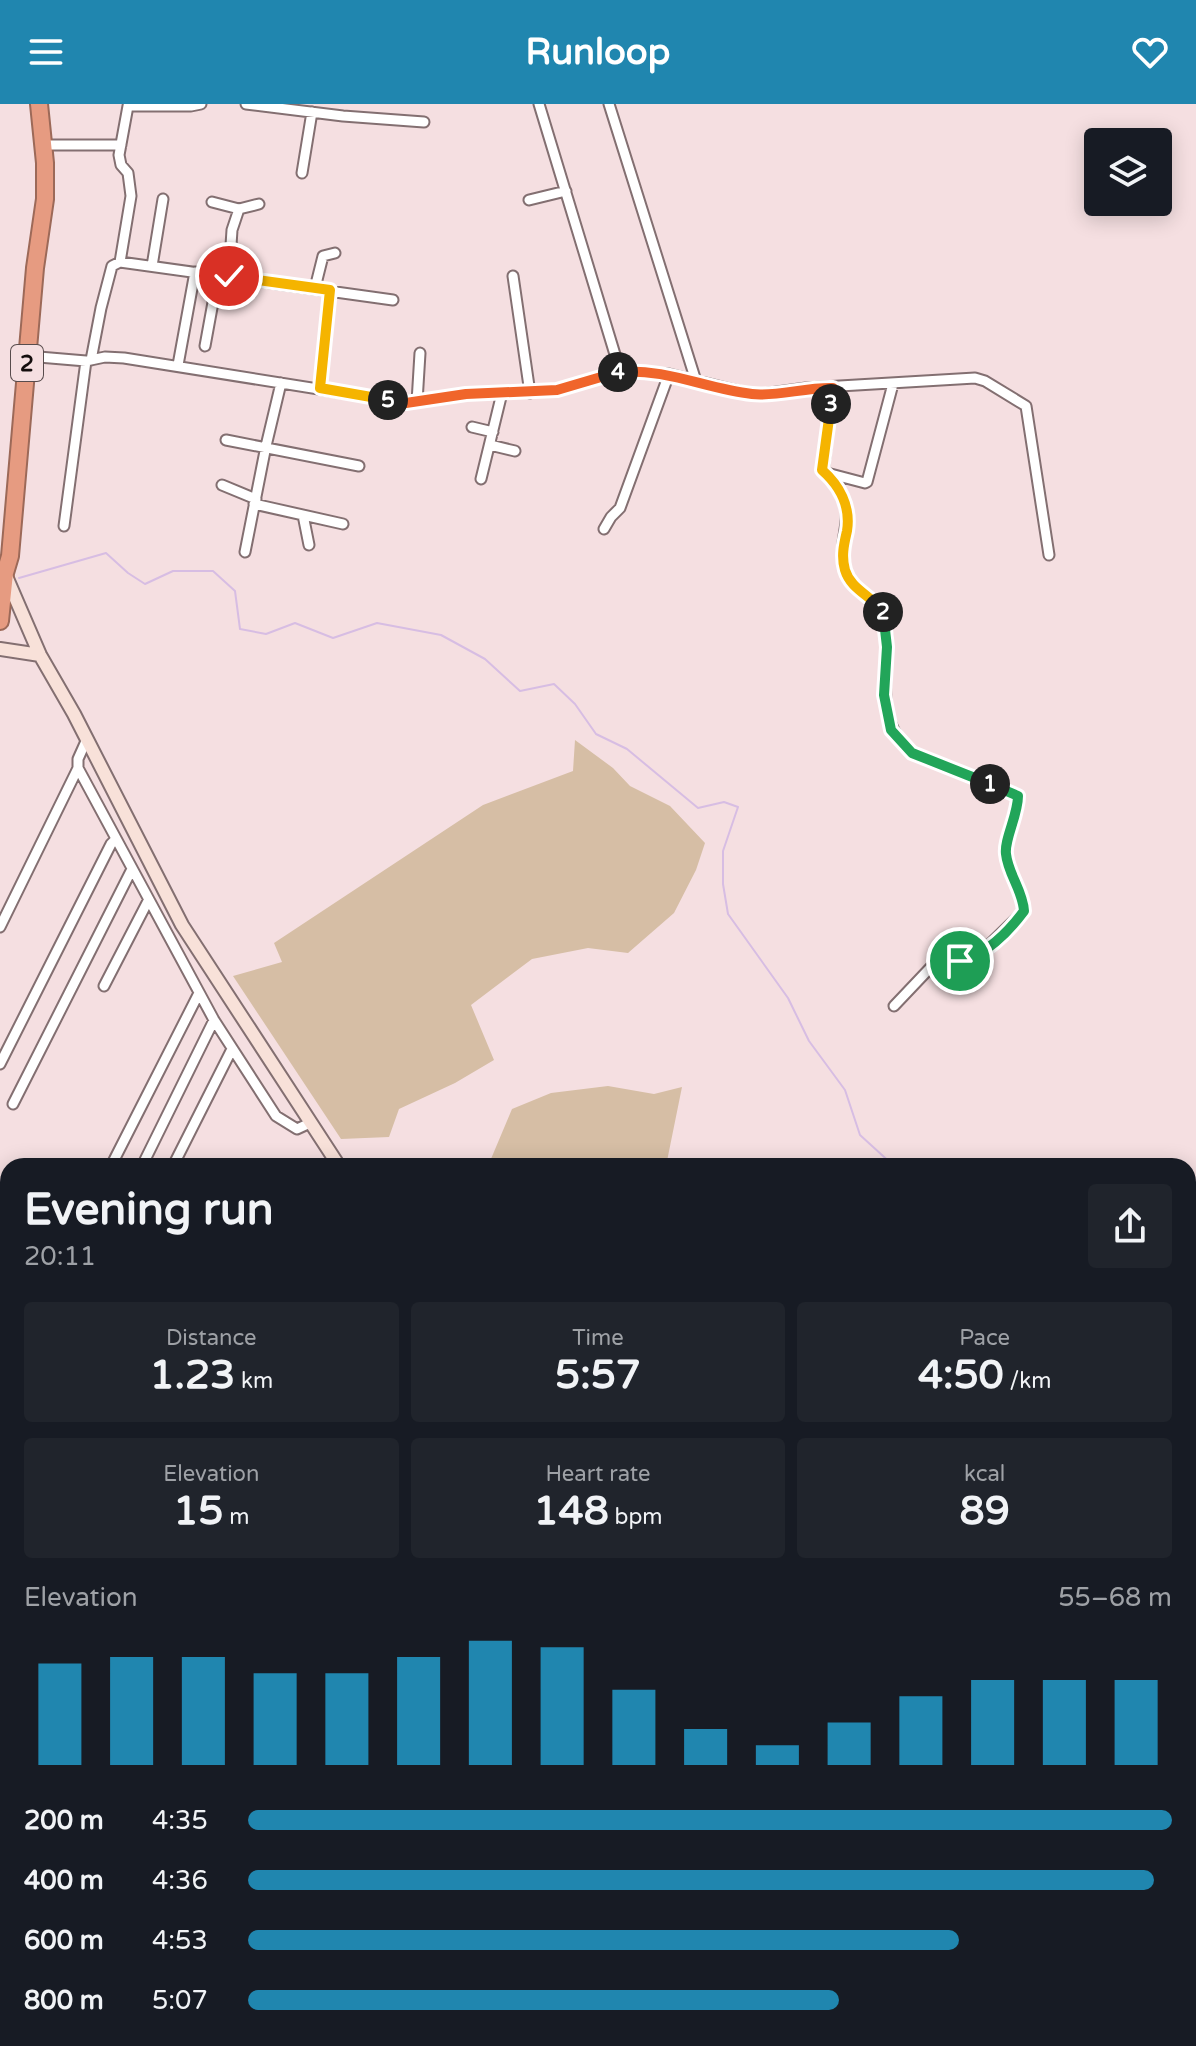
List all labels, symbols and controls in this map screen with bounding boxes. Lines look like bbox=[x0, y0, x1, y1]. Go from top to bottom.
icon: menu bbox=[24, 30, 68, 74]
icon: heart bbox=[1128, 30, 1172, 74]
text: Runloop bbox=[526, 31, 670, 74]
map controls bbox=[1084, 128, 1172, 216]
button: layers bbox=[1084, 128, 1172, 216]
pin bbox=[195, 242, 263, 310]
icon: check bbox=[207, 254, 251, 298]
road number: 2 bbox=[11, 345, 43, 381]
pin: 4 bbox=[598, 352, 638, 392]
text: 4 bbox=[611, 359, 625, 385]
pin: 5 bbox=[368, 380, 408, 420]
pin: 3 bbox=[811, 384, 851, 424]
text: 5 bbox=[381, 387, 395, 413]
text: 3 bbox=[824, 391, 838, 417]
pin: 2 bbox=[863, 592, 903, 632]
text: 2 bbox=[876, 599, 890, 625]
pin: 1 bbox=[970, 764, 1010, 804]
text: 1 bbox=[983, 771, 997, 797]
pin bbox=[926, 927, 994, 995]
icon: arrive bbox=[938, 939, 982, 983]
text: Evening run bbox=[24, 1184, 273, 1237]
button: share bbox=[1088, 1184, 1172, 1268]
text: 20:11 bbox=[24, 1241, 96, 1272]
text: Distance bbox=[166, 1325, 257, 1351]
text: Time bbox=[572, 1325, 624, 1351]
text: Pace bbox=[959, 1325, 1010, 1351]
text: 1.23 bbox=[149, 1351, 235, 1399]
text: 5:57 bbox=[555, 1351, 641, 1399]
text: 4:50 bbox=[918, 1351, 1004, 1399]
text: km bbox=[235, 1368, 273, 1394]
text: /km bbox=[1004, 1368, 1051, 1394]
text: Elevation bbox=[163, 1461, 259, 1487]
text: Heart rate bbox=[546, 1461, 650, 1487]
text: kcal bbox=[964, 1461, 1005, 1487]
text: 15 bbox=[173, 1487, 223, 1535]
text: 148 bbox=[533, 1487, 609, 1535]
text: 89 bbox=[960, 1487, 1010, 1535]
text: m bbox=[223, 1504, 249, 1530]
text: bpm bbox=[609, 1504, 663, 1530]
text: Elevation bbox=[24, 1582, 138, 1613]
text: 55–68 m bbox=[1058, 1582, 1172, 1613]
text: 200 m bbox=[24, 1805, 104, 1836]
text: 4:35 bbox=[152, 1805, 208, 1836]
text: 400 m bbox=[24, 1865, 104, 1896]
text: 4:36 bbox=[152, 1865, 208, 1896]
text: 600 m bbox=[24, 1925, 104, 1956]
text: 4:53 bbox=[152, 1925, 208, 1956]
text: 800 m bbox=[24, 1985, 104, 2016]
text: 5:07 bbox=[152, 1985, 208, 2016]

